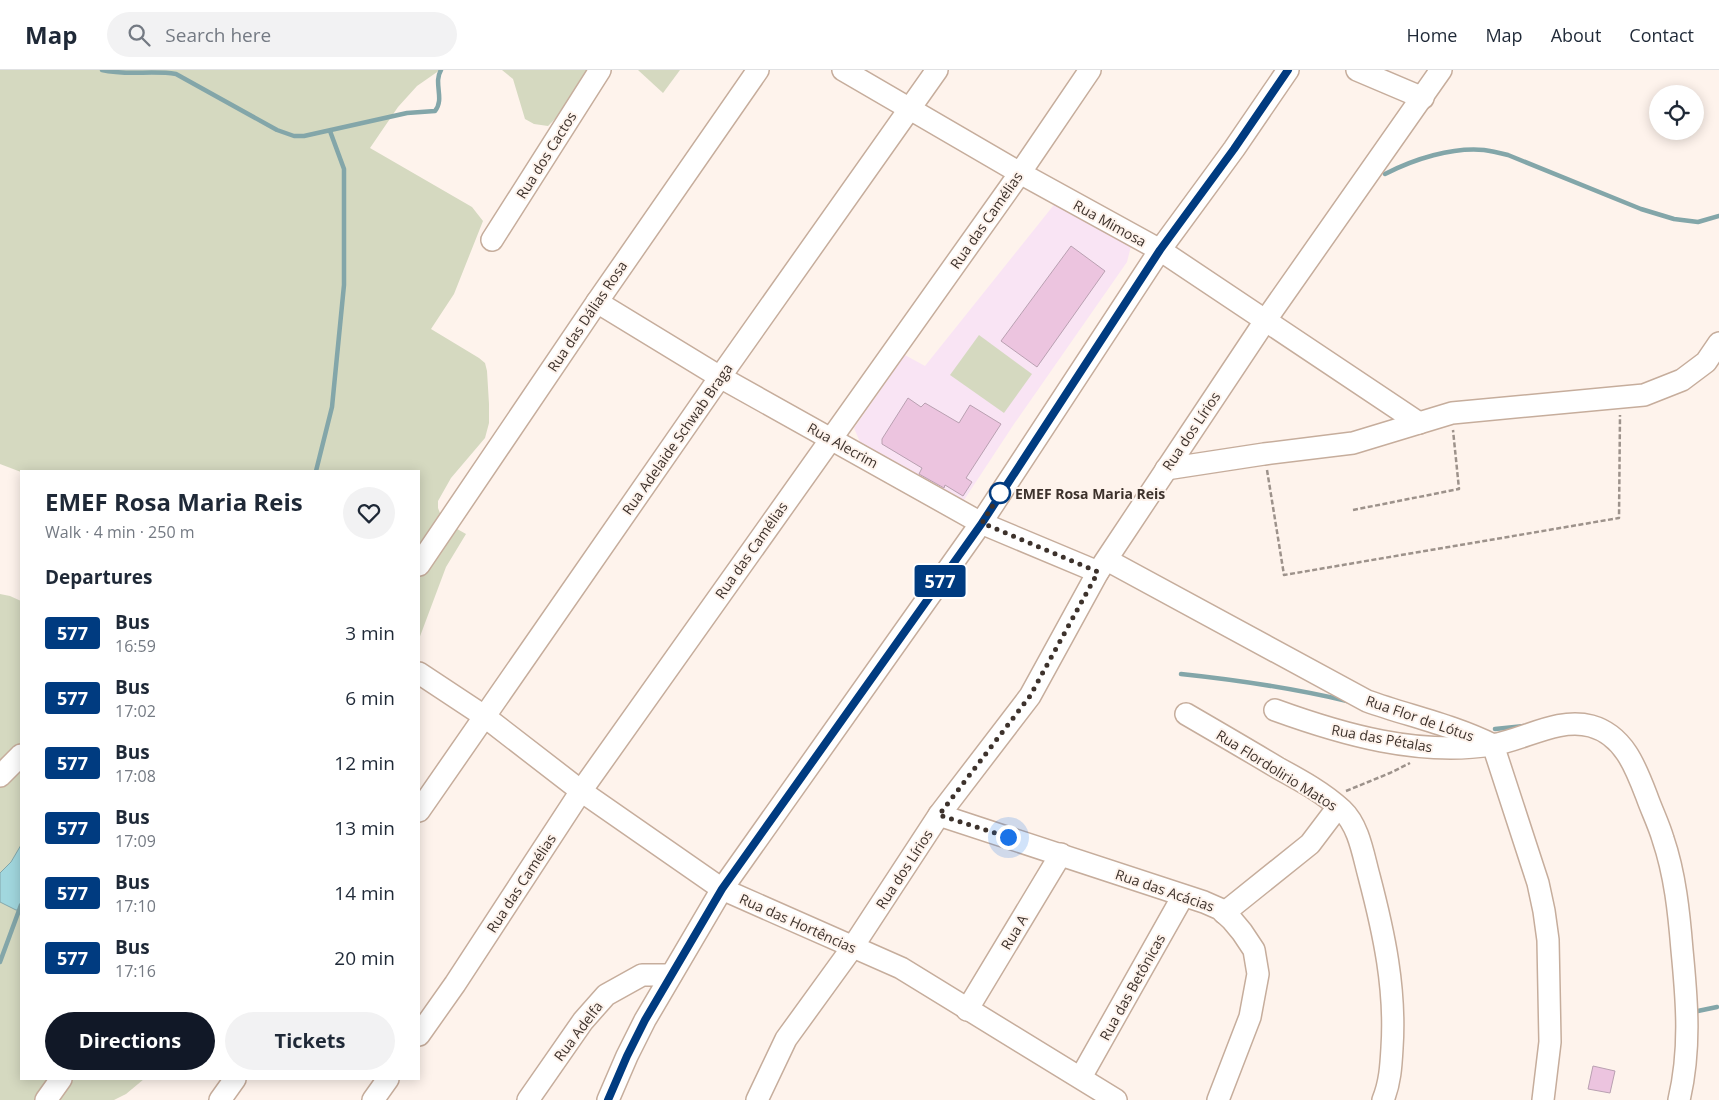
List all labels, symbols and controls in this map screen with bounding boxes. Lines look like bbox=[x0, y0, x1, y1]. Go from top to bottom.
search box bbox=[107, 12, 457, 57]
text: Map bbox=[25, 18, 77, 51]
icon: search bbox=[125, 21, 153, 49]
text: Search here bbox=[165, 22, 271, 48]
text: Home bbox=[1407, 23, 1457, 47]
text: Map bbox=[1485, 23, 1523, 47]
text: About bbox=[1551, 23, 1601, 47]
text: Contact bbox=[1629, 23, 1694, 47]
map controls bbox=[1649, 85, 1704, 140]
button: locate bbox=[1649, 85, 1704, 140]
street label: Rua dos Cactos bbox=[512, 108, 581, 202]
street label: Rua das Camélias bbox=[945, 168, 1027, 272]
street label: Rua Mimosa bbox=[1070, 195, 1150, 251]
street label: Rua das Dálias Rosa bbox=[543, 257, 631, 375]
street label: Rua Adelaide Schwab Braga bbox=[617, 360, 737, 518]
street label: Rua dos Lírios bbox=[1158, 388, 1225, 474]
street label: Rua Alecrim bbox=[804, 418, 882, 472]
marker: EMEF Rosa Maria Reis bbox=[989, 482, 1011, 504]
place label: EMEF Rosa Maria Reis bbox=[1015, 484, 1165, 503]
text: EMEF Rosa Maria Reis bbox=[45, 485, 303, 518]
button: heart bbox=[343, 487, 395, 539]
street label: Rua das Camélias bbox=[710, 498, 792, 602]
text: Walk · 4 min · 250 m bbox=[45, 521, 195, 543]
text: Departures bbox=[45, 564, 152, 590]
line badge: 577 bbox=[911, 565, 969, 597]
text: 577 bbox=[925, 569, 955, 593]
text: Bus bbox=[115, 609, 150, 635]
text: 3 min bbox=[345, 620, 395, 646]
text: 577 bbox=[57, 621, 88, 645]
text: 16:59 bbox=[115, 635, 156, 657]
text: Bus bbox=[115, 674, 150, 700]
text: 6 min bbox=[345, 685, 395, 711]
text: 577 bbox=[57, 686, 88, 710]
street label: Rua Flor de Lótus bbox=[1363, 691, 1477, 746]
text: 17:02 bbox=[115, 700, 156, 722]
street label: Rua das Pétalas bbox=[1330, 720, 1434, 756]
street label: Rua Flordolirio Matos bbox=[1213, 725, 1341, 815]
text: Bus bbox=[115, 739, 150, 765]
text: 12 min bbox=[334, 750, 395, 776]
text: 577 bbox=[57, 751, 88, 775]
text: 17:08 bbox=[115, 765, 156, 787]
text: Bus bbox=[115, 804, 150, 830]
text: 13 min bbox=[334, 815, 395, 841]
text: 577 bbox=[57, 816, 88, 840]
street label: Rua dos Lírios bbox=[871, 825, 937, 912]
your location bbox=[996, 825, 1021, 850]
text: 17:09 bbox=[115, 830, 156, 852]
street label: Rua das Camélias bbox=[482, 830, 560, 936]
street label: Rua das Acácias bbox=[1113, 864, 1217, 916]
text: Bus bbox=[115, 869, 150, 895]
text: 14 min bbox=[334, 880, 395, 906]
text: 577 bbox=[57, 881, 88, 905]
street label: Rua das Hortências bbox=[737, 889, 860, 957]
text: 17:10 bbox=[115, 895, 156, 917]
street label: Rua A bbox=[996, 911, 1032, 953]
street label: Rua das Betônicas bbox=[1095, 930, 1169, 1044]
text: Bus bbox=[115, 934, 150, 960]
text: 20 min bbox=[334, 945, 395, 971]
text: 577 bbox=[57, 946, 88, 970]
text: 17:16 bbox=[115, 960, 156, 982]
street label: Rua Adelfa bbox=[549, 997, 607, 1065]
button: Directions bbox=[45, 1012, 215, 1070]
button: Tickets bbox=[225, 1012, 395, 1070]

